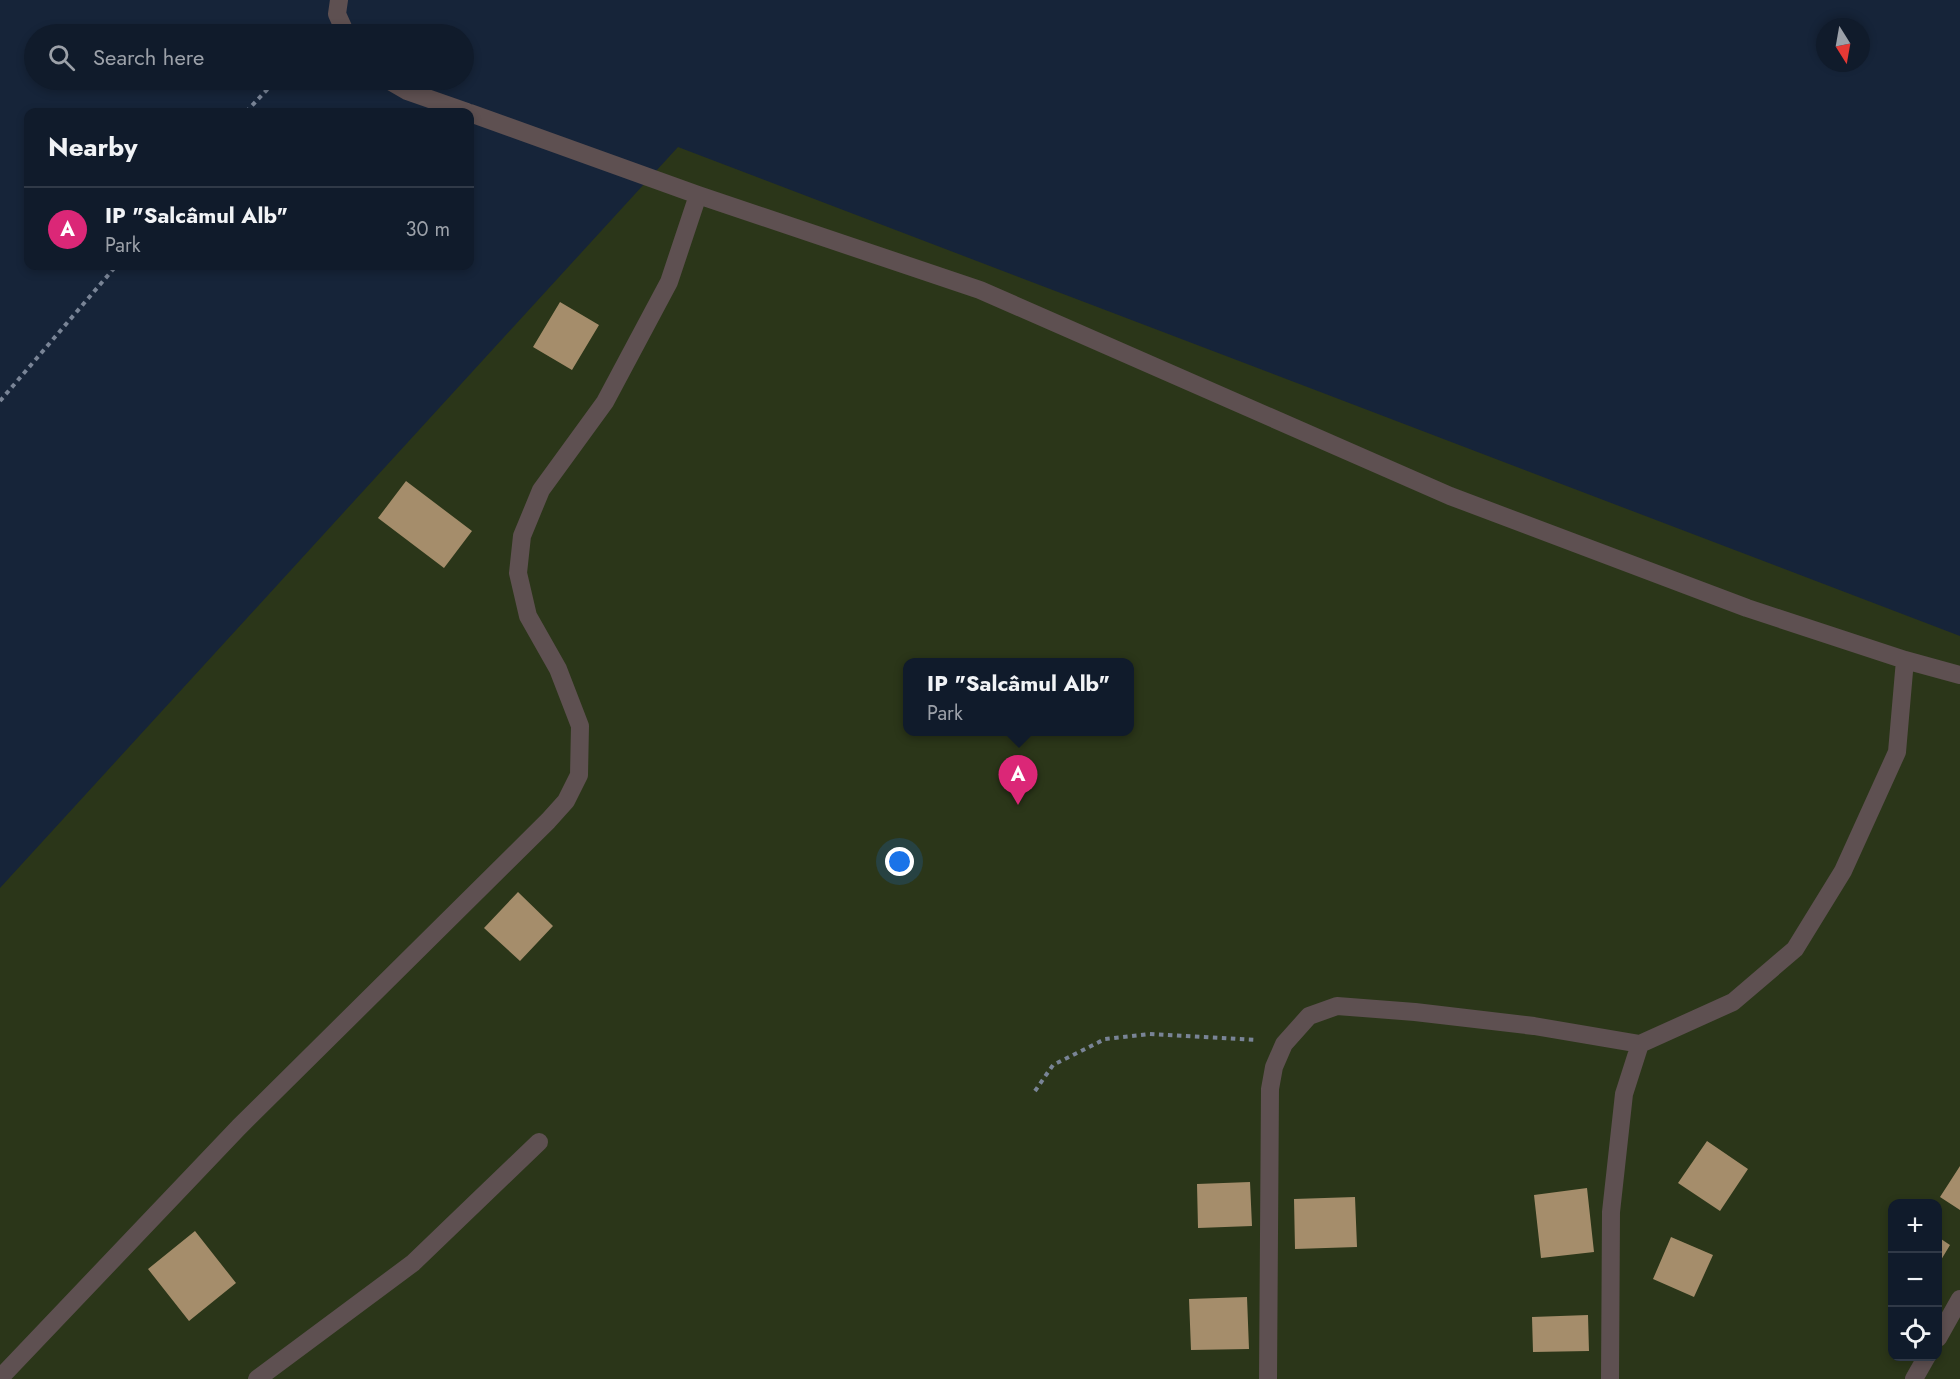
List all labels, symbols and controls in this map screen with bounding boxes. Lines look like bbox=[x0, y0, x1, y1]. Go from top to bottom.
north arrow bbox=[1816, 18, 1870, 72]
search box bbox=[24, 24, 474, 90]
icon: search bbox=[45, 41, 78, 74]
text: Search here bbox=[93, 41, 204, 73]
text: Nearby bbox=[48, 128, 137, 166]
text: IP "Salcâmul Alb" bbox=[105, 199, 288, 231]
text: A bbox=[60, 215, 75, 244]
text: 30 m bbox=[405, 215, 450, 244]
text: Park bbox=[105, 231, 141, 260]
popup bbox=[903, 658, 1134, 736]
text: IP "Salcâmul Alb" bbox=[927, 667, 1110, 699]
text: Park bbox=[927, 699, 963, 728]
pin: A bbox=[998, 756, 1038, 805]
your location bbox=[885, 847, 914, 876]
map controls bbox=[1888, 1199, 1942, 1361]
button: + bbox=[1888, 1199, 1942, 1253]
button: − bbox=[1888, 1253, 1942, 1307]
button: locate bbox=[1888, 1307, 1942, 1361]

